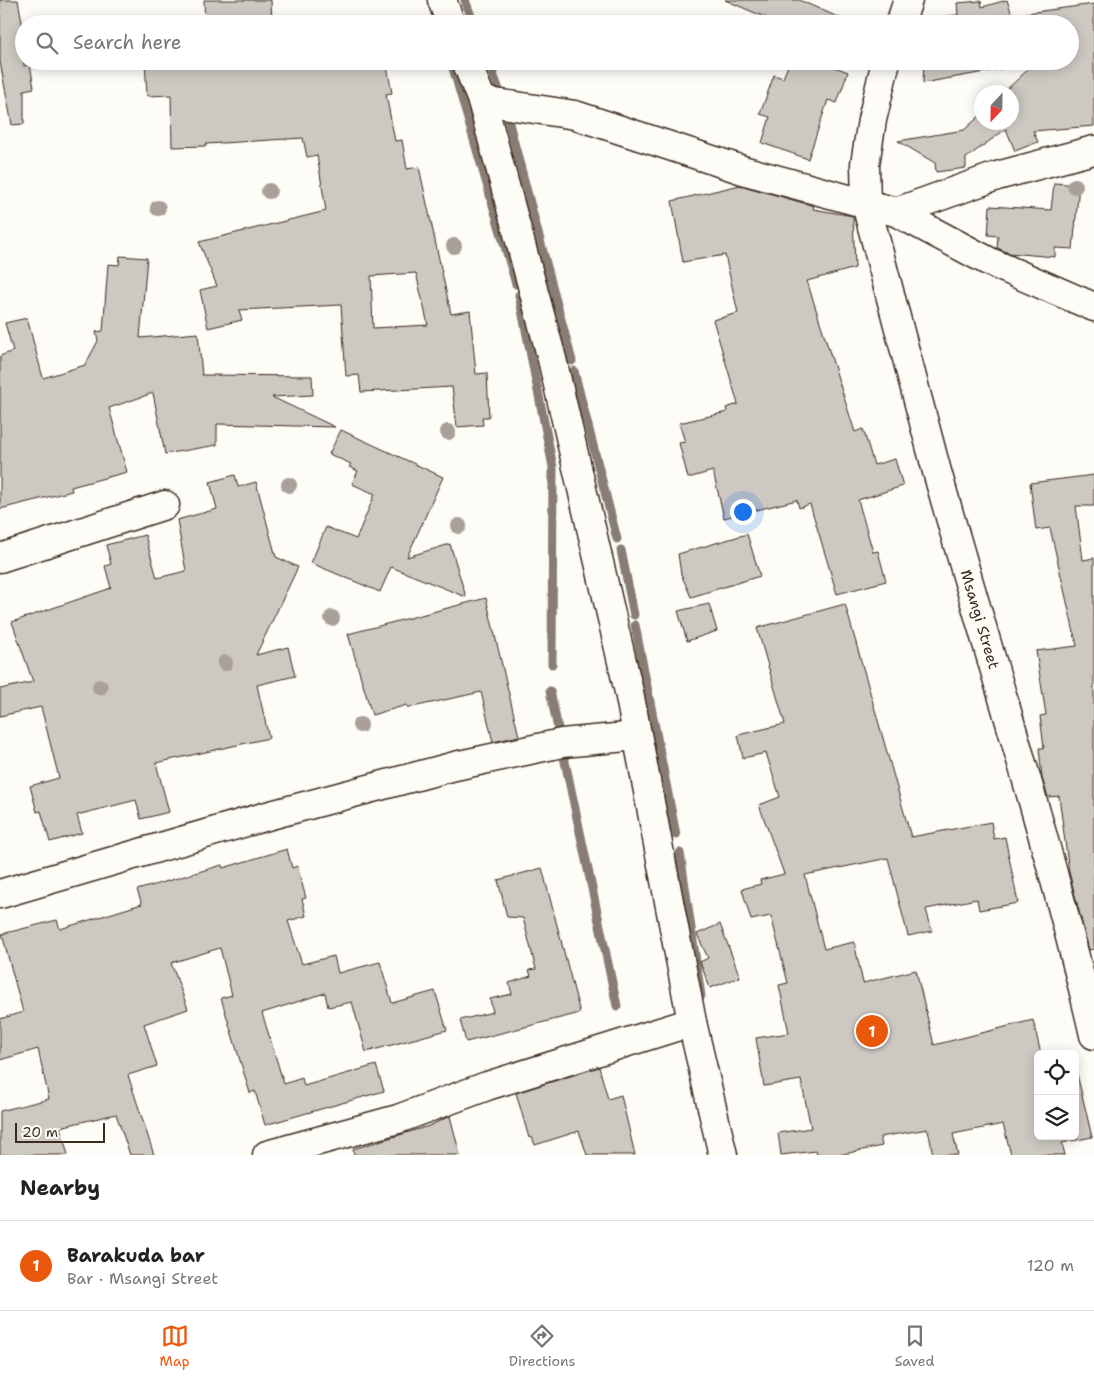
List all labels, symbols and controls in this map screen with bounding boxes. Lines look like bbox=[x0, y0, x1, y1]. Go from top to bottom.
search box bbox=[15, 15, 1079, 70]
icon: search bbox=[33, 29, 61, 57]
text: Search here bbox=[73, 30, 182, 55]
north arrow bbox=[974, 85, 1019, 130]
your location bbox=[730, 499, 756, 525]
street label: Msangi Street bbox=[956, 567, 1004, 672]
pin: 1 bbox=[856, 1012, 888, 1050]
map controls bbox=[1034, 1050, 1079, 1140]
button: locate bbox=[1034, 1050, 1079, 1095]
button: layers bbox=[1034, 1095, 1079, 1140]
scale bar bbox=[15, 1120, 105, 1143]
text: 20 m bbox=[22, 1123, 58, 1141]
text: Nearby bbox=[20, 1174, 100, 1202]
text: Barakuda bar bbox=[67, 1243, 205, 1268]
text: 1 bbox=[32, 1255, 40, 1276]
text: 120 m bbox=[1027, 1255, 1074, 1276]
text: Bar · Msangi Street bbox=[67, 1268, 218, 1289]
tab: Map bbox=[160, 1322, 190, 1370]
tab: Directions bbox=[509, 1322, 575, 1370]
tab: Saved bbox=[895, 1322, 934, 1370]

